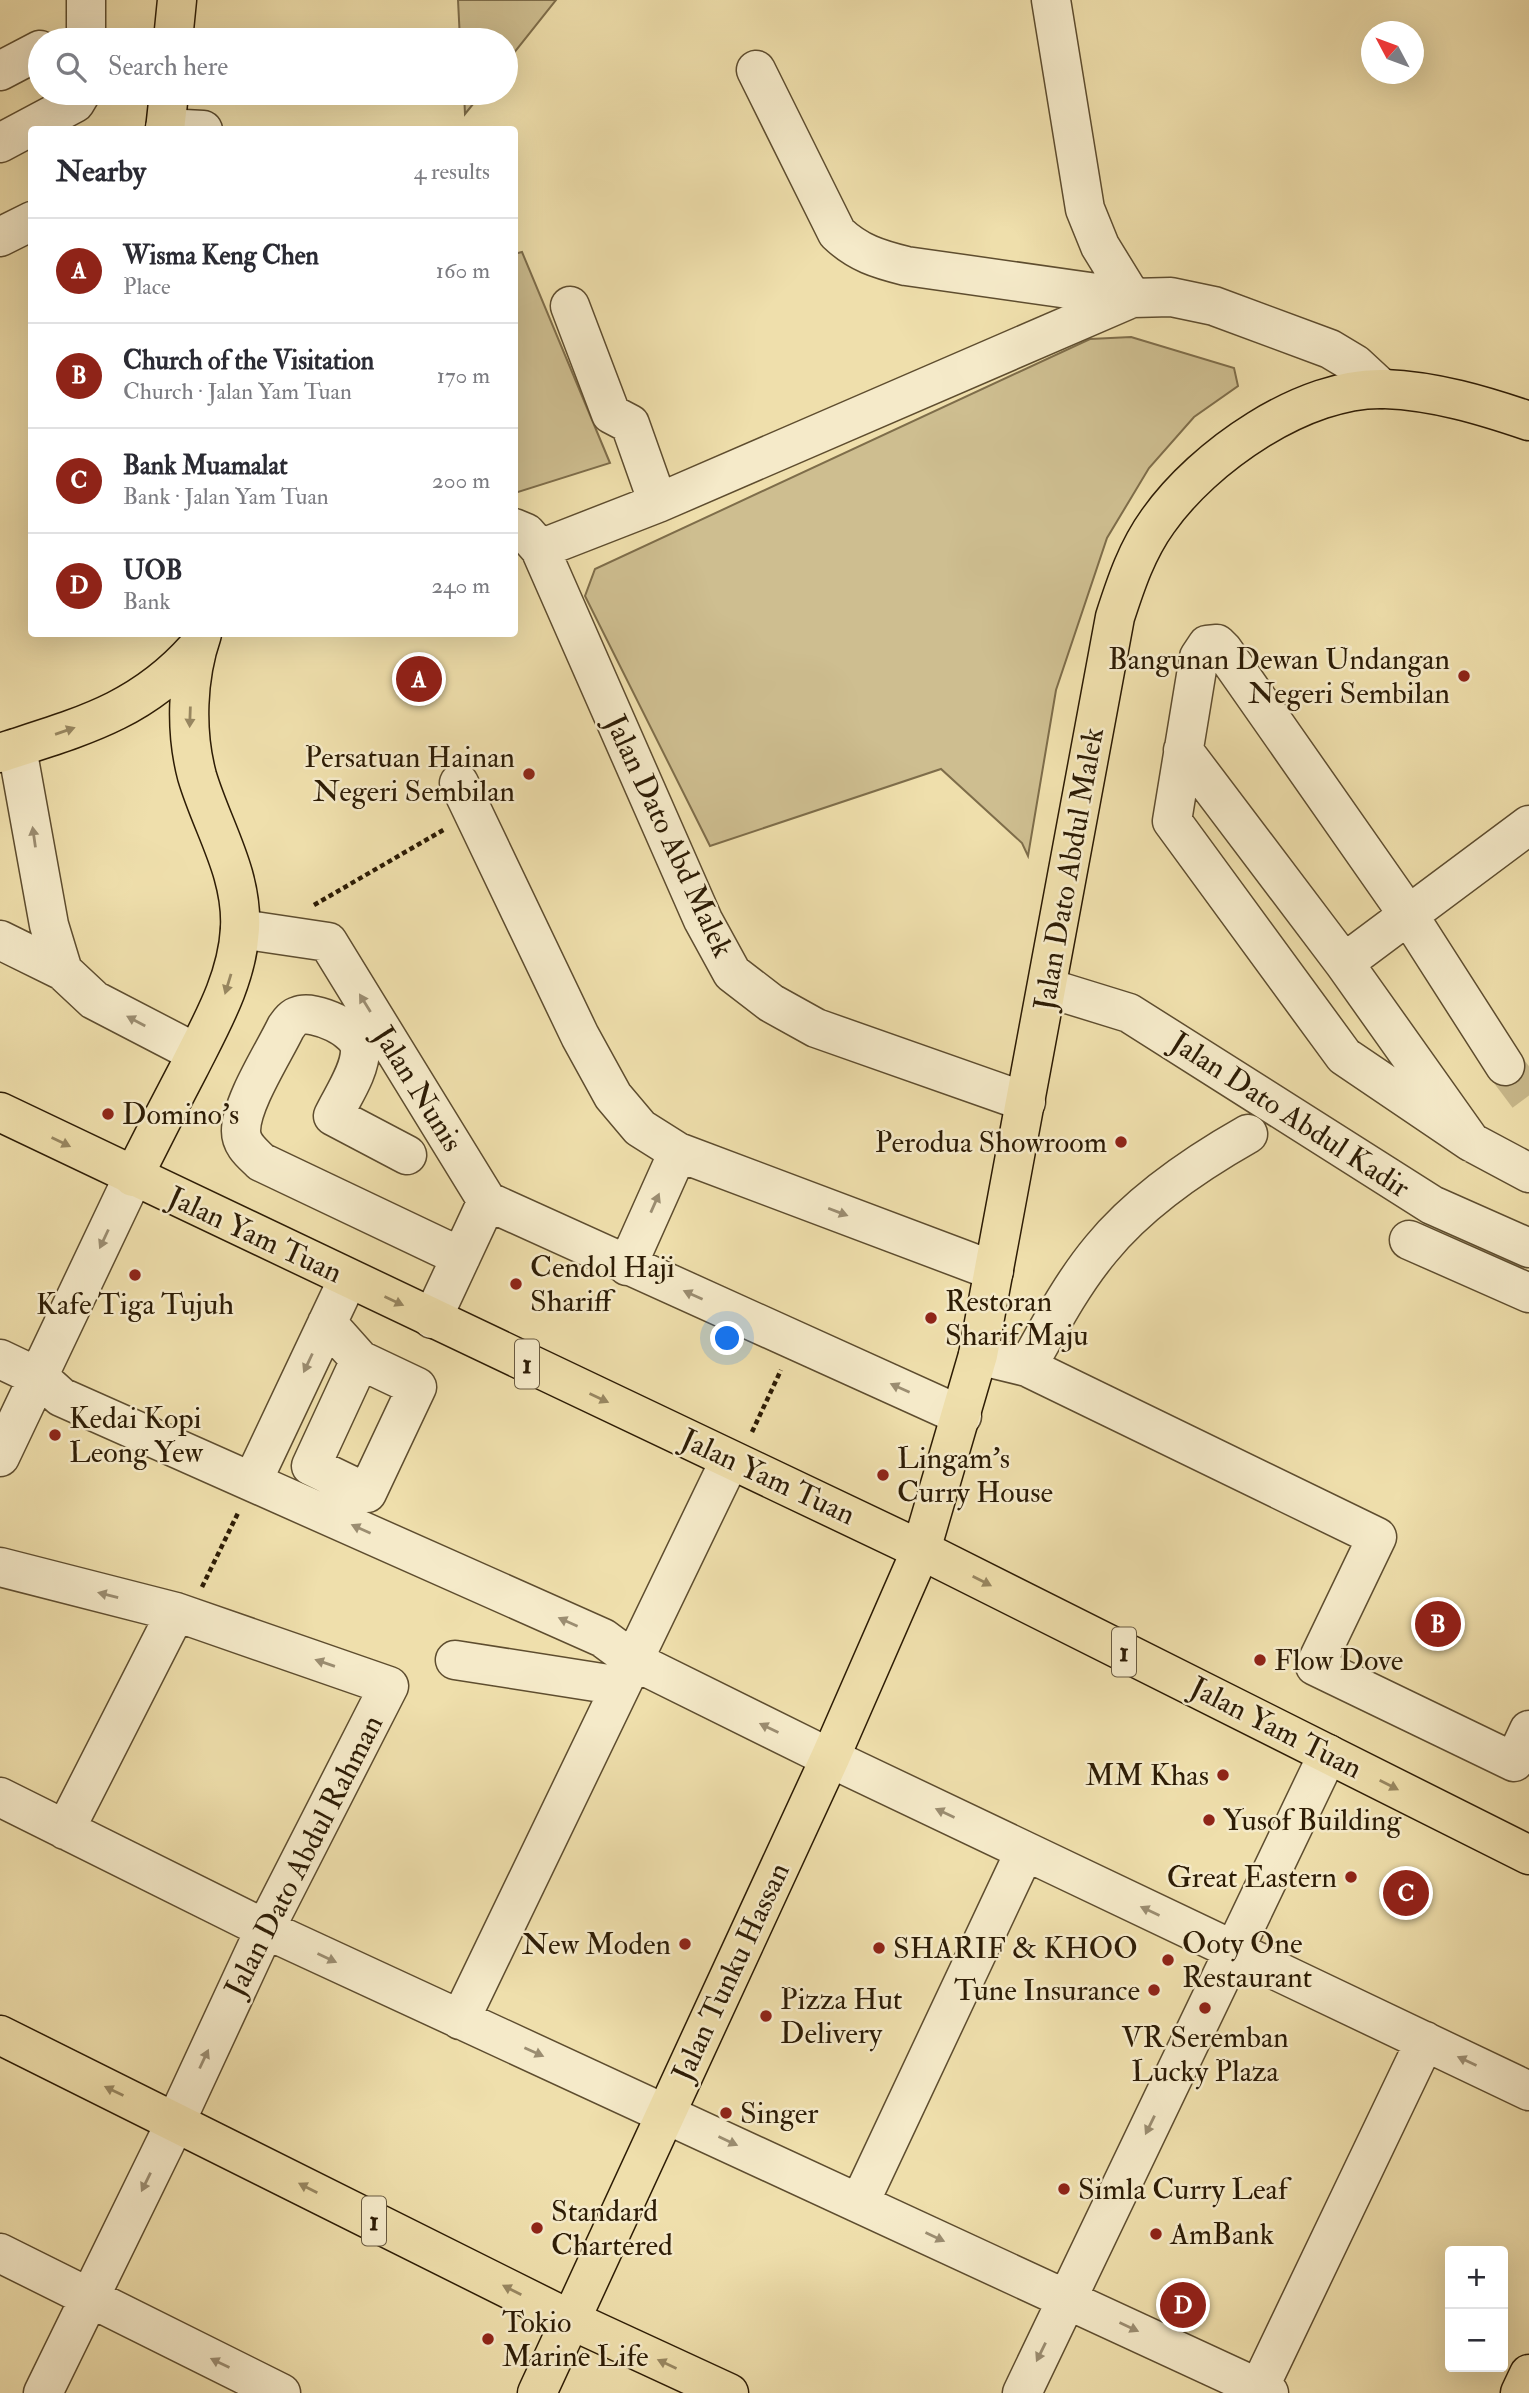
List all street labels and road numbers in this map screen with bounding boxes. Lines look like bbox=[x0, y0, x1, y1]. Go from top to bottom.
street label: Jalan Dato Abd Malek bbox=[596, 708, 741, 963]
street label: Jalan Dato Abdul Malek bbox=[1026, 725, 1112, 1014]
street label: Jalan Nunis bbox=[364, 1019, 471, 1159]
street label: Jalan Dato Abdul Kadir bbox=[1162, 1023, 1417, 1206]
street label: Jalan Yam Tuan bbox=[161, 1178, 348, 1291]
road number: 1 bbox=[515, 1340, 539, 1388]
street label: Jalan Yam Tuan bbox=[674, 1420, 861, 1533]
road number: 1 bbox=[1112, 1628, 1136, 1676]
street label: Jalan Yam Tuan bbox=[1183, 1668, 1368, 1787]
street label: Jalan Dato Abdul Rahman bbox=[216, 1709, 391, 2004]
street label: Jalan Tunku Hassan bbox=[664, 1857, 798, 2088]
road number: 1 bbox=[362, 2196, 386, 2246]

